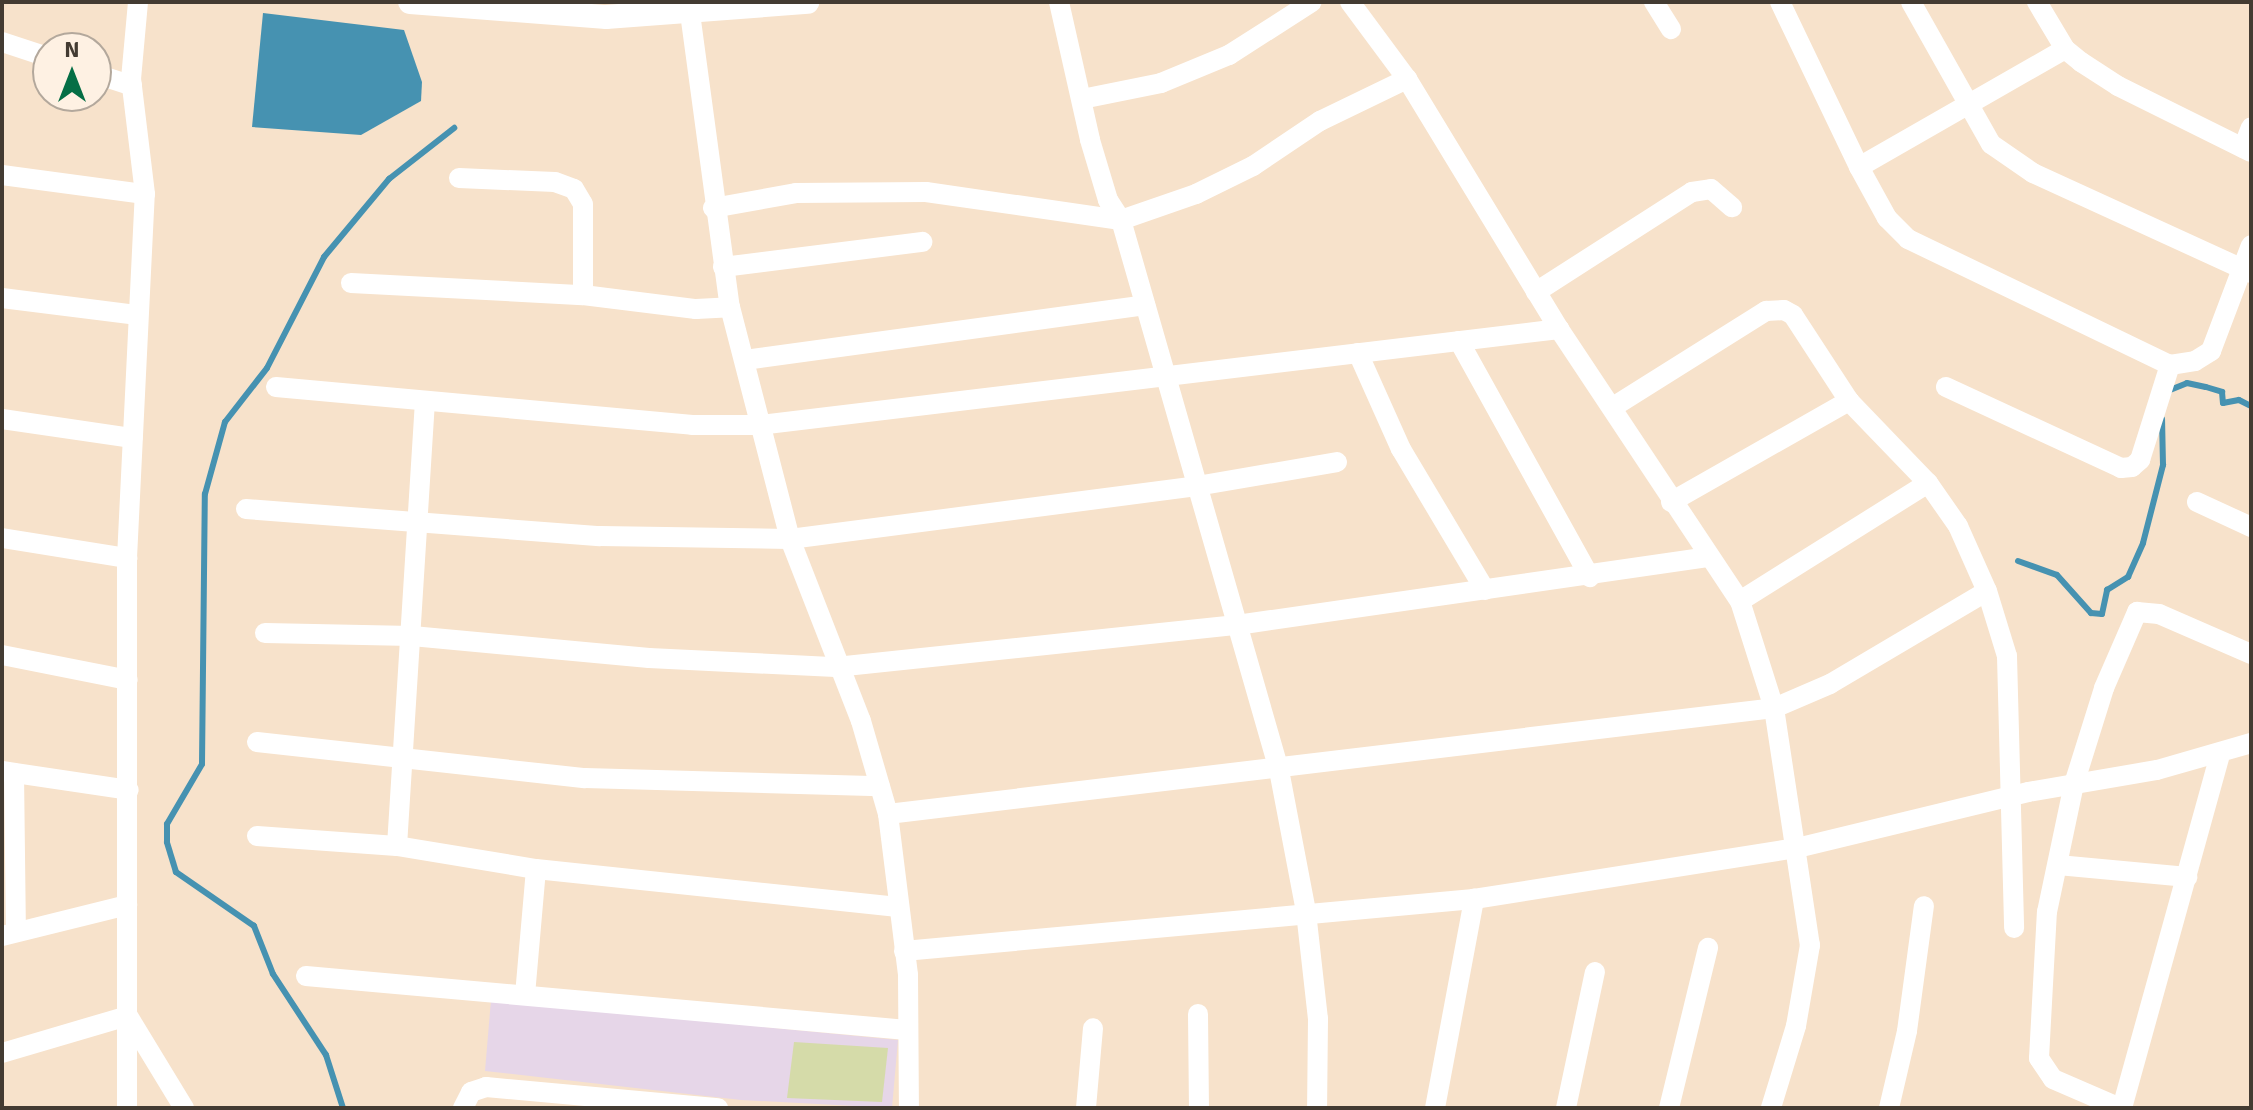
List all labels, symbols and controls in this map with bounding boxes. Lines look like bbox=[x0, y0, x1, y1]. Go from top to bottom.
north arrow bbox=[32, 32, 112, 112]
text: N bbox=[64, 36, 80, 63]

